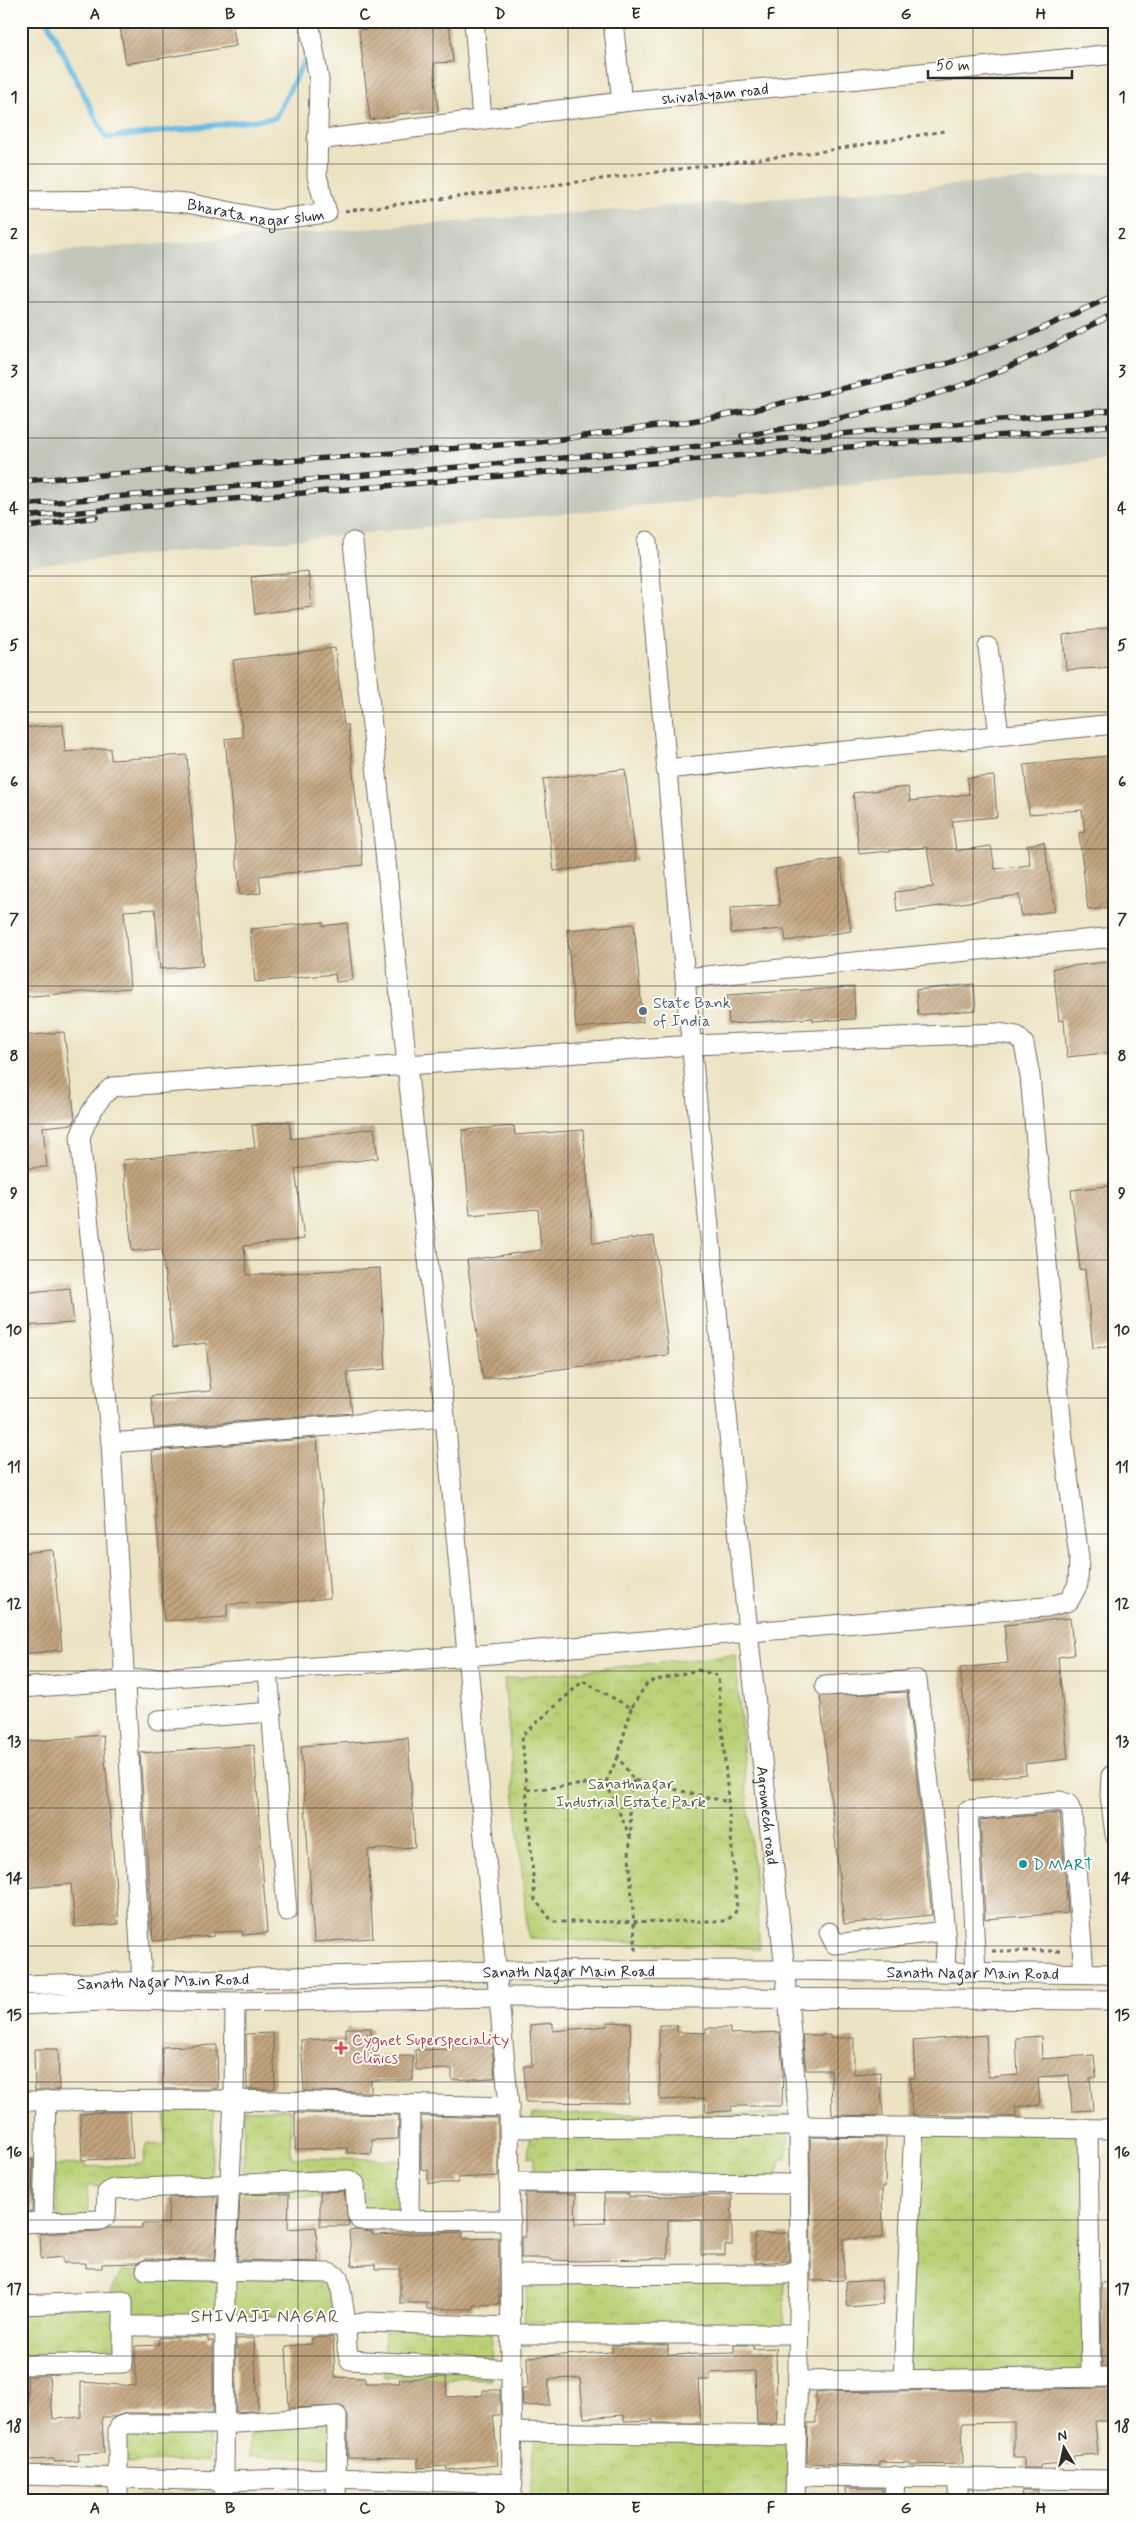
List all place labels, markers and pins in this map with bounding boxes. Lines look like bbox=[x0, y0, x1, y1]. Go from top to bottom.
place label: State Bank of India bbox=[653, 993, 731, 1032]
marker: State Bank of India bbox=[637, 1005, 649, 1017]
place label: D MART bbox=[1033, 1855, 1093, 1876]
marker: D MART bbox=[1017, 1858, 1029, 1870]
place label: Cygnet Superspeciality Clinics bbox=[352, 2030, 509, 2069]
marker: Cygnet Superspeciality Clinics bbox=[334, 2041, 348, 2055]

